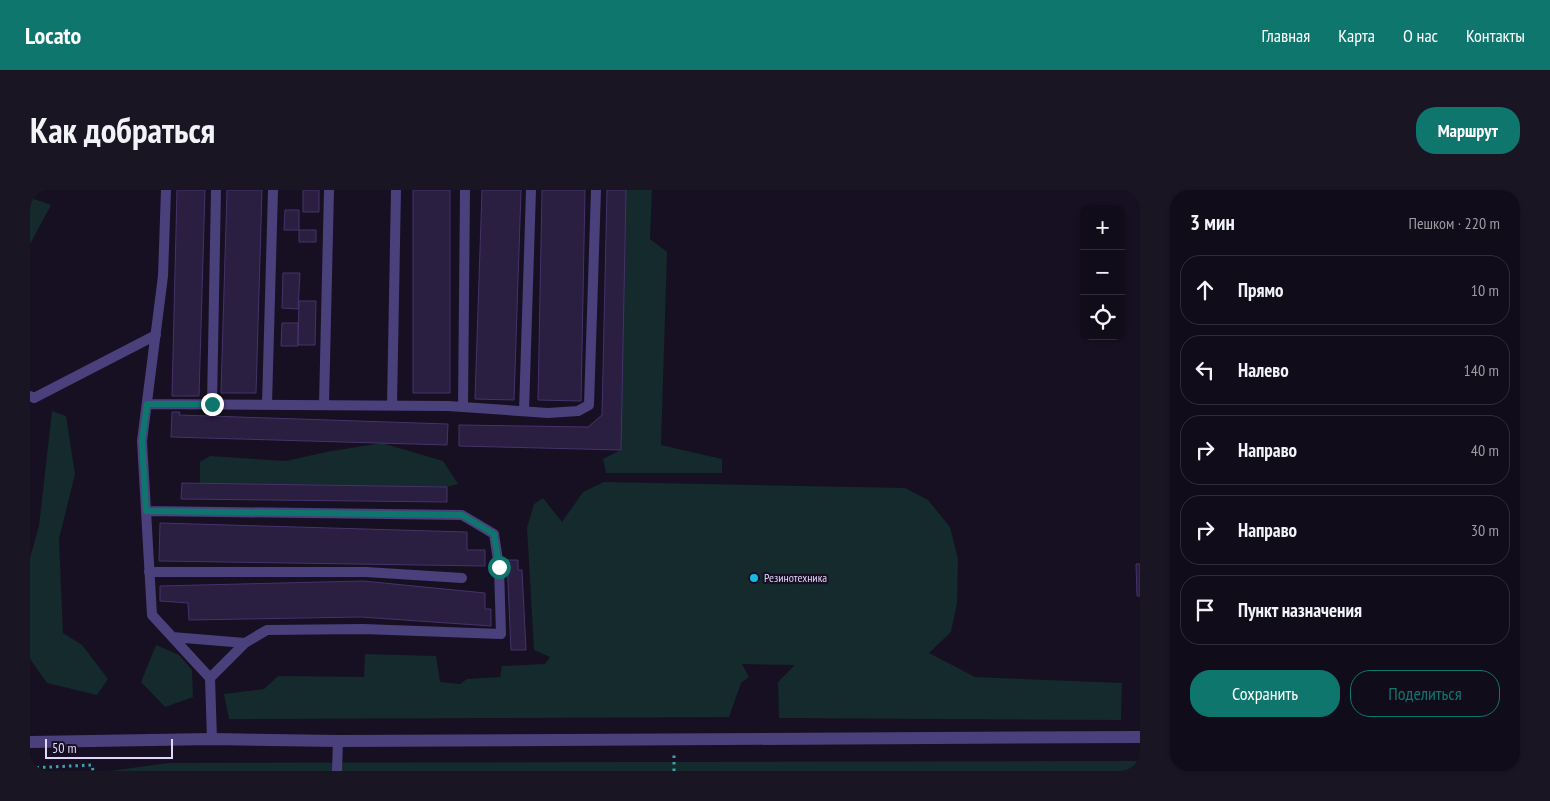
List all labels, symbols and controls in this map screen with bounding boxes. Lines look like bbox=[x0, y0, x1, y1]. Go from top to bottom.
text: Locato bbox=[25, 20, 81, 51]
text: Главная bbox=[1262, 24, 1310, 47]
text: Карта bbox=[1338, 24, 1375, 47]
text: О нас bbox=[1403, 24, 1438, 47]
text: Контакты bbox=[1466, 24, 1525, 47]
text: Как добраться bbox=[30, 107, 215, 153]
button: Маршрут bbox=[1416, 107, 1520, 154]
map controls bbox=[1080, 205, 1125, 340]
button: + bbox=[1080, 205, 1125, 250]
text: 3 мин bbox=[1190, 209, 1235, 236]
text: Пешком · 220 m bbox=[1409, 213, 1500, 233]
button: − bbox=[1080, 250, 1125, 295]
icon: ahead bbox=[1191, 276, 1219, 304]
text: Прямо bbox=[1238, 278, 1283, 302]
text: 10 m bbox=[1471, 280, 1499, 300]
button: locate bbox=[1080, 295, 1125, 340]
icon: left bbox=[1191, 356, 1219, 384]
text: Налево bbox=[1238, 358, 1289, 382]
text: 140 m bbox=[1464, 360, 1499, 380]
route end bbox=[201, 393, 224, 416]
icon: right bbox=[1191, 436, 1219, 464]
text: Направо bbox=[1238, 438, 1297, 462]
text: 40 m bbox=[1471, 440, 1499, 460]
icon: right bbox=[1191, 516, 1219, 544]
text: Направо bbox=[1238, 518, 1297, 542]
text: 30 m bbox=[1471, 520, 1499, 540]
route start bbox=[488, 556, 511, 579]
place label: Резинотехника bbox=[764, 570, 827, 585]
marker: Резинотехника bbox=[748, 572, 760, 584]
icon: arrive bbox=[1191, 596, 1219, 624]
text: Пункт назначения bbox=[1238, 598, 1362, 622]
button: Сохранить bbox=[1190, 670, 1340, 717]
button: Поделиться bbox=[1350, 670, 1500, 717]
scale bar bbox=[45, 736, 172, 759]
text: 50 m bbox=[52, 739, 77, 757]

